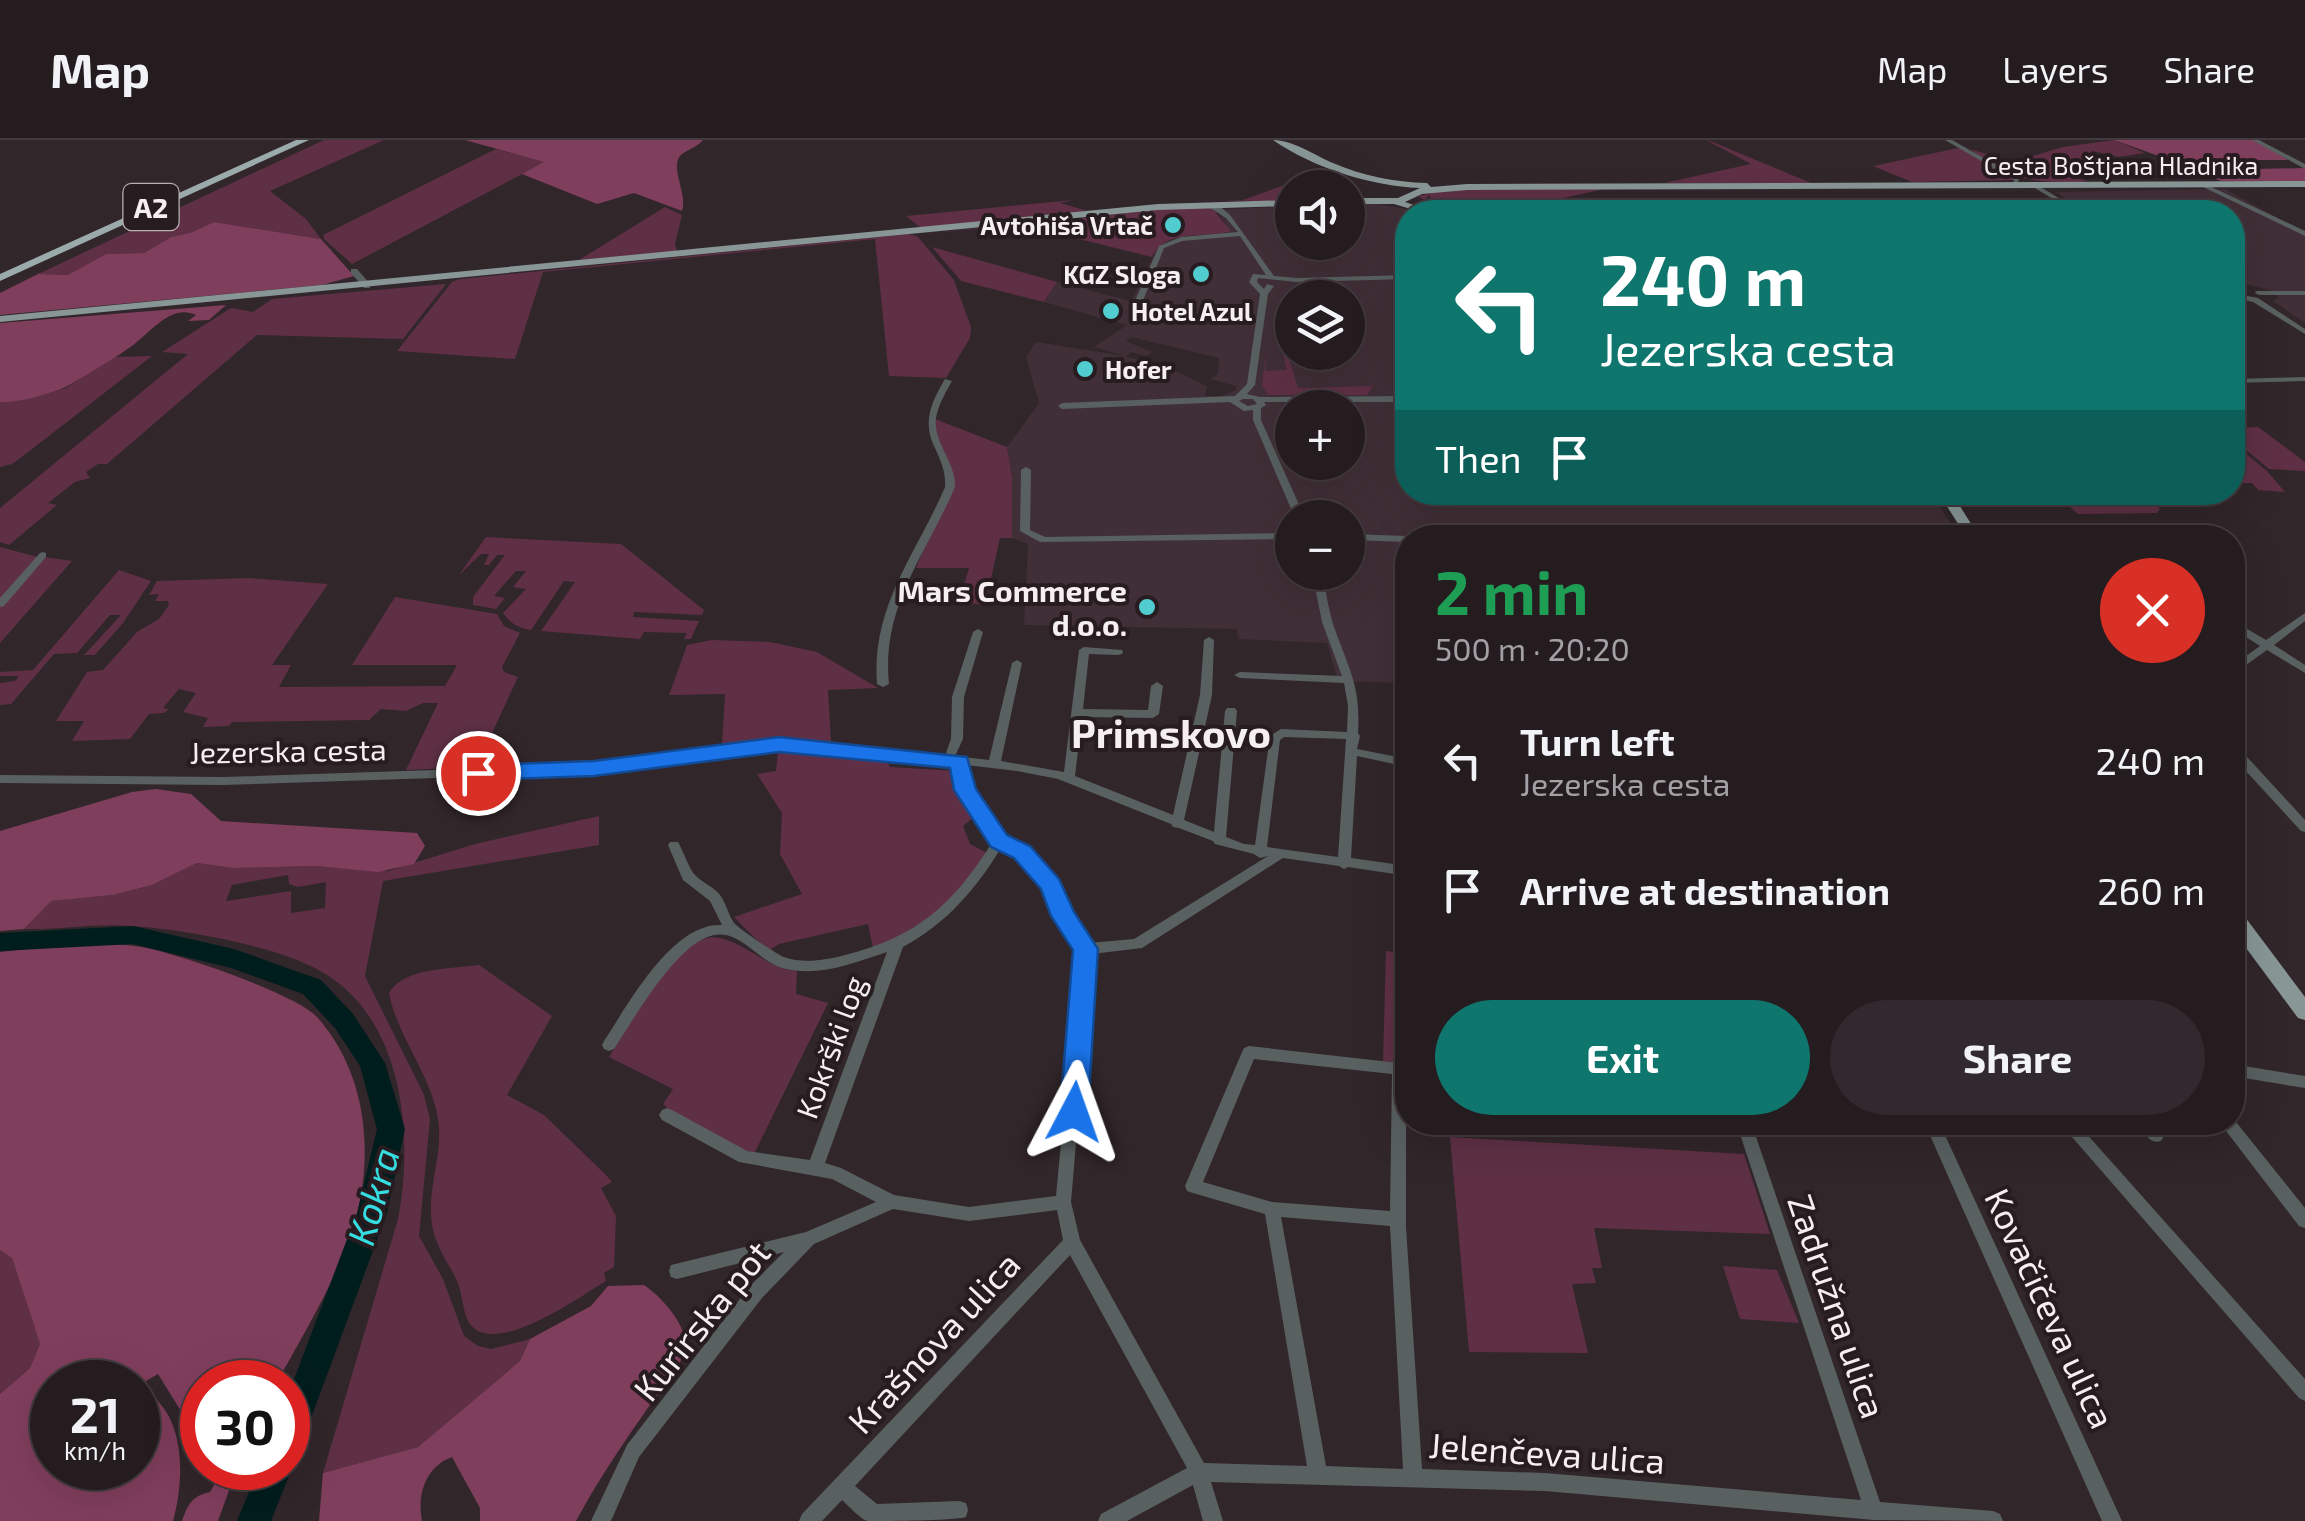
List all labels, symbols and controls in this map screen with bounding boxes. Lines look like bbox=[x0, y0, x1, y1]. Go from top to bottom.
text: Map bbox=[50, 40, 150, 98]
text: Map bbox=[1877, 48, 1947, 90]
text: Layers bbox=[2002, 48, 2108, 90]
text: Share bbox=[2163, 48, 2255, 90]
street label: Cesta Boštjana Hladnika bbox=[1984, 150, 2258, 180]
map controls bbox=[1275, 170, 1365, 590]
button: sound bbox=[1275, 170, 1365, 260]
road number: A2 bbox=[124, 184, 178, 230]
place label: Avtohiša Vrtač bbox=[980, 210, 1153, 240]
marker: Avtohiša Vrtač bbox=[1162, 214, 1184, 236]
text: 240 m bbox=[1600, 236, 1806, 320]
icon: left bbox=[1435, 240, 1565, 370]
place label: KGZ Sloga bbox=[1063, 259, 1181, 289]
marker: KGZ Sloga bbox=[1190, 263, 1212, 285]
button: layers bbox=[1275, 280, 1365, 370]
place label: Hotel Azul bbox=[1131, 296, 1253, 326]
marker: Hotel Azul bbox=[1100, 300, 1122, 322]
text: Jezerska cesta bbox=[1600, 321, 1896, 375]
place label: Hofer bbox=[1105, 354, 1172, 384]
marker: Hofer bbox=[1074, 358, 1096, 380]
button: + bbox=[1275, 390, 1365, 480]
icon: arrive bbox=[1542, 430, 1597, 485]
text: Then bbox=[1435, 435, 1522, 481]
button: − bbox=[1275, 500, 1365, 590]
text: 2 min bbox=[1435, 555, 1588, 627]
button: close bbox=[2100, 558, 2205, 663]
place label: Mars Commerce d.o.o. bbox=[898, 572, 1127, 642]
marker: Mars Commerce d.o.o. bbox=[1136, 596, 1158, 618]
text: 500 m · 20:20 bbox=[1435, 629, 1630, 667]
district label: Primskovo bbox=[1071, 708, 1271, 756]
text: Turn left bbox=[1520, 718, 1675, 764]
street label: Jezerska cesta bbox=[189, 730, 387, 770]
pin bbox=[436, 731, 521, 816]
icon: left bbox=[1435, 733, 1490, 788]
text: 240 m bbox=[2096, 737, 2205, 783]
icon: arrive bbox=[451, 746, 506, 801]
text: Jezerska cesta bbox=[1520, 764, 1730, 802]
icon: arrive bbox=[1435, 863, 1490, 918]
text: Arrive at destination bbox=[1520, 867, 1890, 913]
text: 260 m bbox=[2097, 867, 2205, 913]
street label: Kokrški log bbox=[788, 971, 872, 1123]
button: Exit bbox=[1435, 1000, 1810, 1115]
button: Share bbox=[1830, 1000, 2205, 1115]
position arrow bbox=[1022, 1060, 1126, 1164]
water label: Kokra bbox=[336, 1142, 408, 1250]
street label: Kovačičeva ulica bbox=[1977, 1182, 2125, 1434]
street label: Zadružna ulica bbox=[1780, 1189, 1896, 1423]
street label: Kurirska pot bbox=[624, 1232, 778, 1408]
street label: Krašnova ulica bbox=[838, 1243, 1028, 1441]
speed limit sign: 30 bbox=[180, 1360, 310, 1490]
text: 21 bbox=[70, 1383, 120, 1443]
street label: Jelenčeva ulica bbox=[1428, 1423, 1666, 1481]
text: km/h bbox=[64, 1435, 126, 1465]

